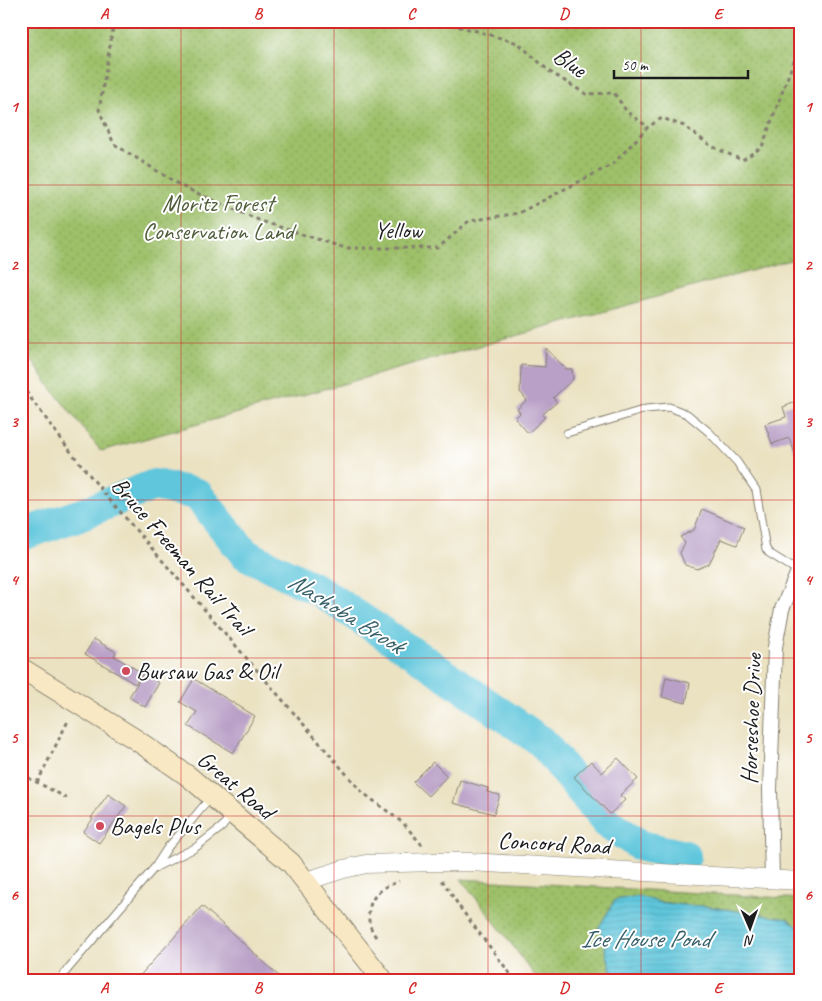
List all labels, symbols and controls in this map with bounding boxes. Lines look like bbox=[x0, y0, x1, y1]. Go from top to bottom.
text: A bbox=[100, 4, 110, 24]
text: B bbox=[254, 4, 264, 24]
text: C bbox=[407, 4, 417, 24]
text: D bbox=[559, 4, 570, 24]
text: E bbox=[714, 4, 725, 24]
street label: Blue bbox=[548, 40, 594, 85]
scale bar bbox=[614, 48, 748, 80]
text: 50 m bbox=[622, 56, 649, 75]
text: 1 bbox=[10, 97, 19, 117]
text: 1 bbox=[804, 97, 813, 117]
park label: Moritz Forest Conservation Land bbox=[143, 188, 297, 246]
street label: Yellow bbox=[374, 215, 423, 245]
text: 2 bbox=[10, 255, 19, 275]
text: 2 bbox=[804, 255, 813, 275]
text: 3 bbox=[10, 412, 19, 432]
text: 3 bbox=[804, 412, 813, 432]
street label: Bruce Freeman Rail Trail bbox=[105, 471, 262, 644]
water label: Nashoba Brook bbox=[282, 565, 413, 663]
text: 4 bbox=[10, 570, 19, 590]
text: 4 bbox=[804, 570, 813, 590]
street label: Horseshoe Drive bbox=[734, 651, 768, 785]
place label: Bursaw Gas & Oil bbox=[136, 656, 282, 686]
marker: Bursaw Gas & Oil bbox=[120, 665, 132, 677]
text: 5 bbox=[11, 728, 20, 748]
text: 5 bbox=[805, 728, 814, 748]
street label: Great Road bbox=[191, 744, 284, 828]
place label: Bagels Plus bbox=[110, 811, 202, 841]
marker: Bagels Plus bbox=[94, 820, 106, 832]
street label: Concord Road bbox=[497, 825, 614, 861]
text: 6 bbox=[10, 885, 19, 905]
text: 6 bbox=[804, 885, 813, 905]
north arrow bbox=[724, 904, 774, 954]
water label: Ice House Pond bbox=[581, 923, 717, 955]
text: N bbox=[743, 932, 755, 949]
text: A bbox=[100, 978, 110, 998]
text: B bbox=[254, 978, 264, 998]
text: C bbox=[407, 978, 417, 998]
text: D bbox=[559, 978, 570, 998]
text: E bbox=[714, 978, 725, 998]

